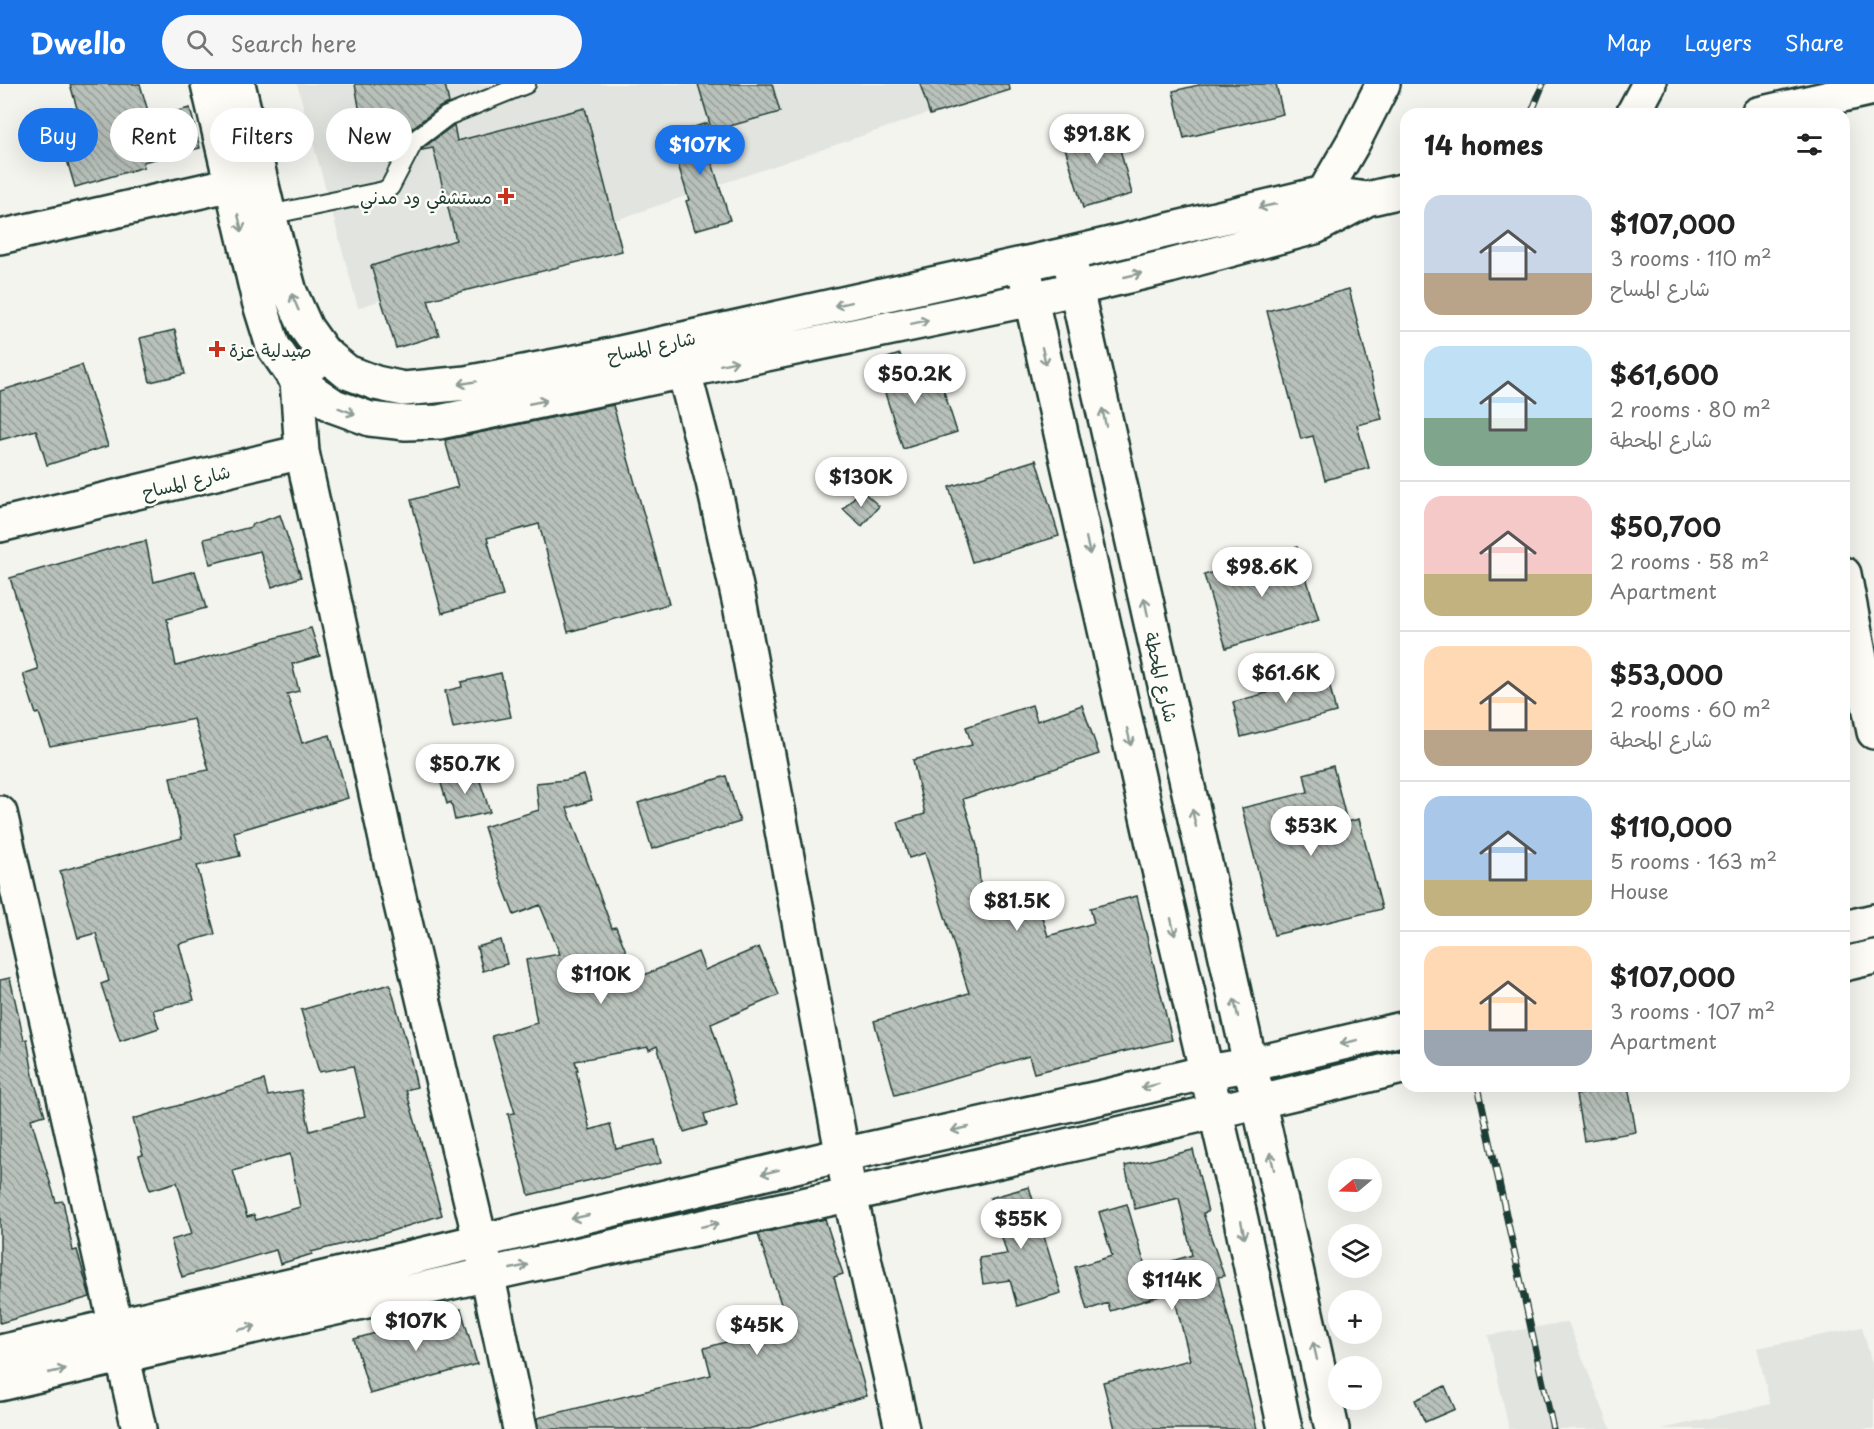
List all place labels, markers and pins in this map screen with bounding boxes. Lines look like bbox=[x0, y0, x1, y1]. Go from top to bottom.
pin: $91.8K bbox=[1048, 114, 1146, 165]
pin: $107K bbox=[658, 125, 742, 176]
place label: مستشفي ود مدني bbox=[360, 183, 492, 214]
marker: مستشفي ود مدني bbox=[497, 187, 515, 205]
place label: صيدلية عزة bbox=[229, 336, 312, 363]
marker: صيدلية عزة bbox=[210, 342, 224, 356]
pin: $50.2K bbox=[866, 354, 964, 405]
pin: $130K bbox=[819, 457, 903, 508]
pin: $98.6K bbox=[1213, 547, 1311, 598]
pin: $61.6K bbox=[1237, 653, 1335, 704]
pin: $50.7K bbox=[416, 744, 514, 795]
pin: $53K bbox=[1275, 806, 1347, 857]
pin: $81.5K bbox=[968, 881, 1066, 932]
pin: $110K bbox=[559, 954, 643, 1005]
pin: $55K bbox=[985, 1199, 1057, 1250]
pin: $114K bbox=[1130, 1260, 1214, 1311]
pin: $107K bbox=[374, 1301, 458, 1352]
pin: $45K bbox=[721, 1305, 793, 1356]

